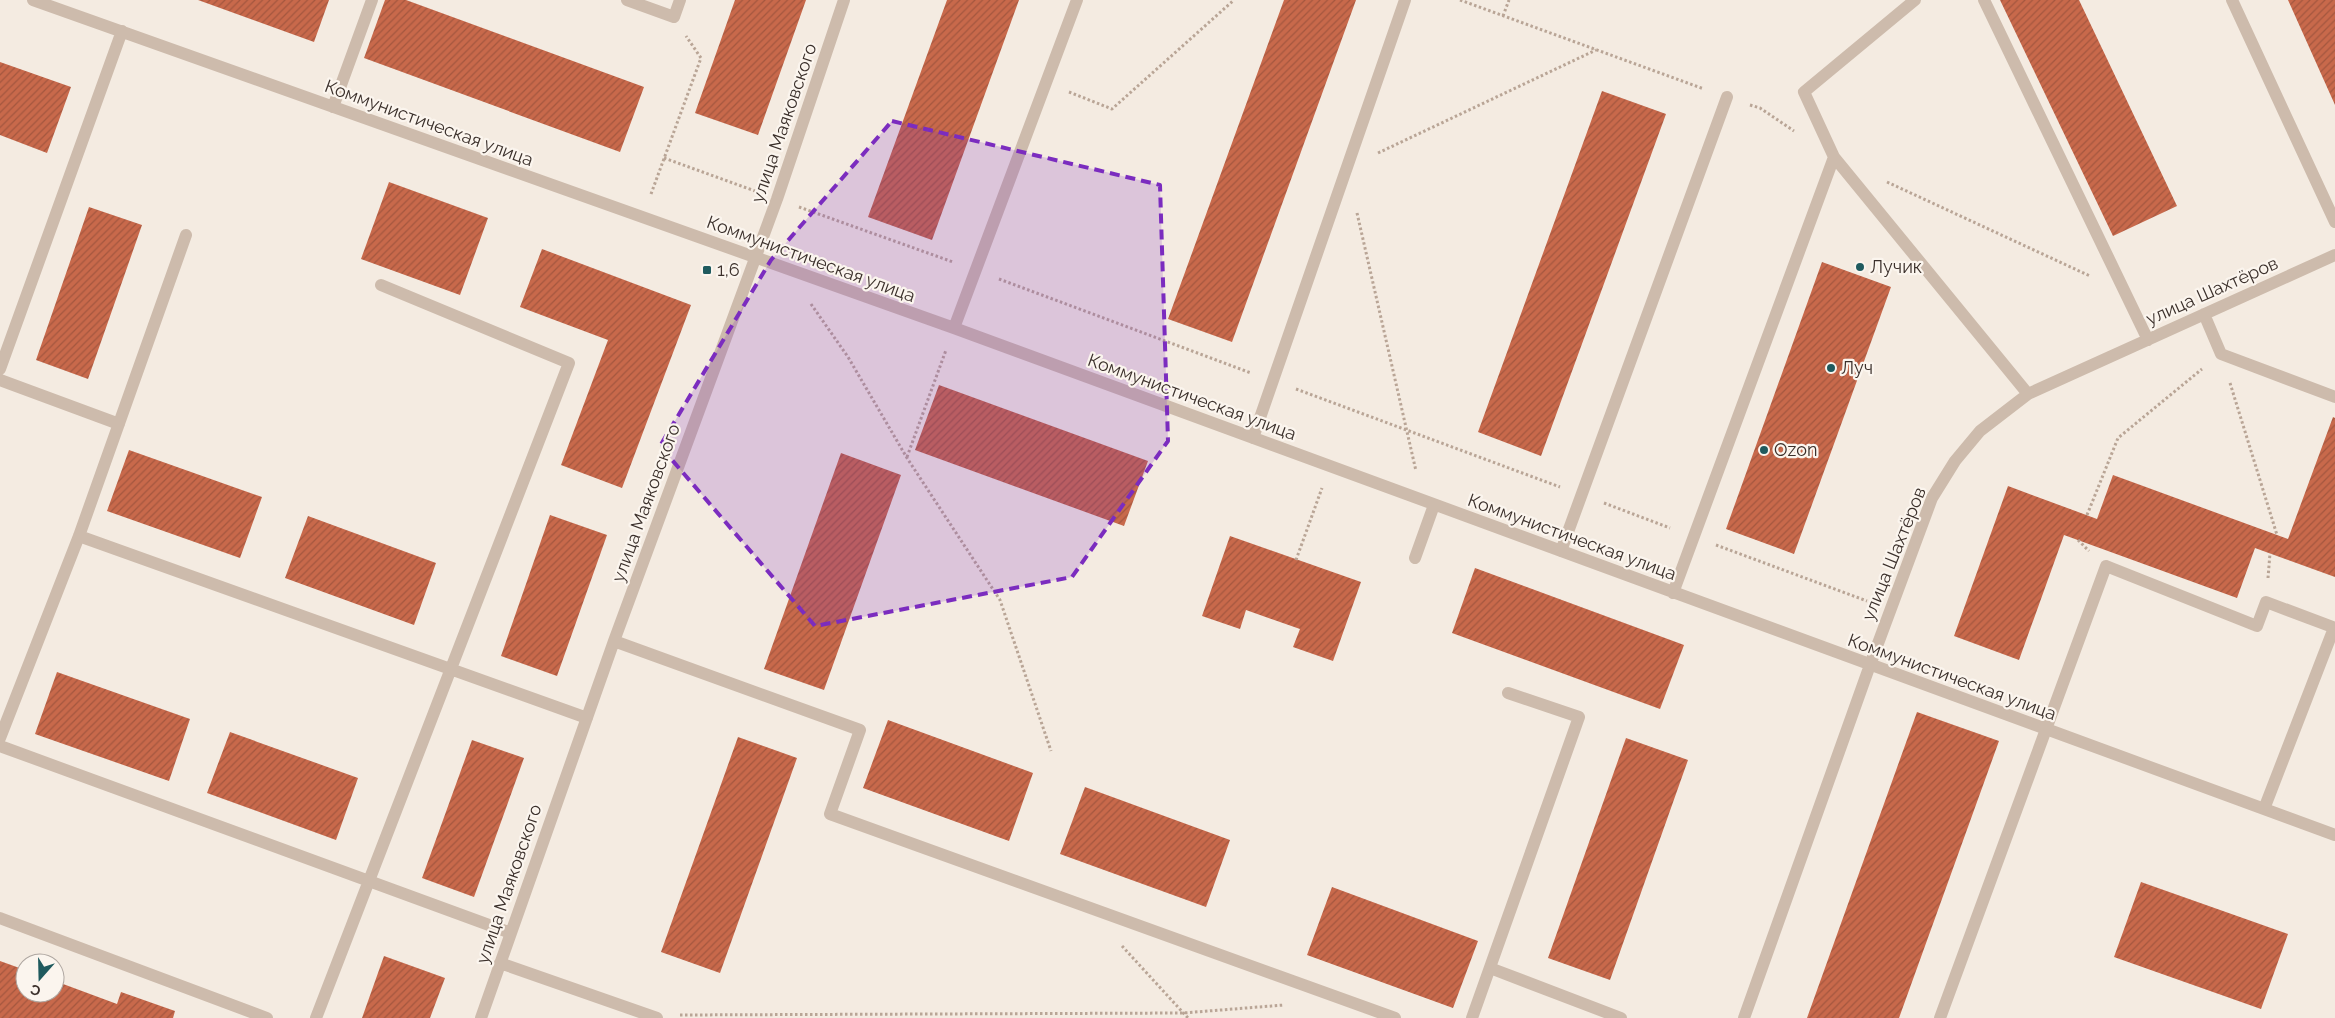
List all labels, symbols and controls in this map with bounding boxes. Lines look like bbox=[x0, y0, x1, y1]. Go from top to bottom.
street label: улица Маяковского bbox=[746, 40, 821, 205]
street label: Коммунистическая улица bbox=[322, 75, 536, 170]
street label: Коммунистическая улица bbox=[704, 211, 918, 306]
street label: улица Шахтёров bbox=[2143, 252, 2281, 329]
place label: Лучик bbox=[1870, 256, 1922, 277]
place label: 1,6 bbox=[717, 259, 740, 280]
marker: Лучик bbox=[1854, 261, 1866, 273]
marker: 1,6 bbox=[701, 264, 713, 276]
street label: Коммунистическая улица bbox=[1085, 349, 1299, 444]
place label: Луч bbox=[1841, 357, 1873, 378]
marker: Луч bbox=[1825, 362, 1837, 374]
street label: улица Маяковского bbox=[607, 420, 684, 585]
place label: Ozon bbox=[1774, 439, 1817, 460]
marker: Ozon bbox=[1758, 444, 1770, 456]
street label: улица Шахтёров bbox=[1857, 484, 1930, 624]
street label: Коммунистическая улица bbox=[1465, 489, 1679, 584]
street label: Коммунистическая улица bbox=[1845, 629, 2059, 724]
street label: улица Маяковского bbox=[471, 801, 546, 966]
north arrow bbox=[15, 953, 65, 1003]
text: С bbox=[28, 981, 43, 999]

